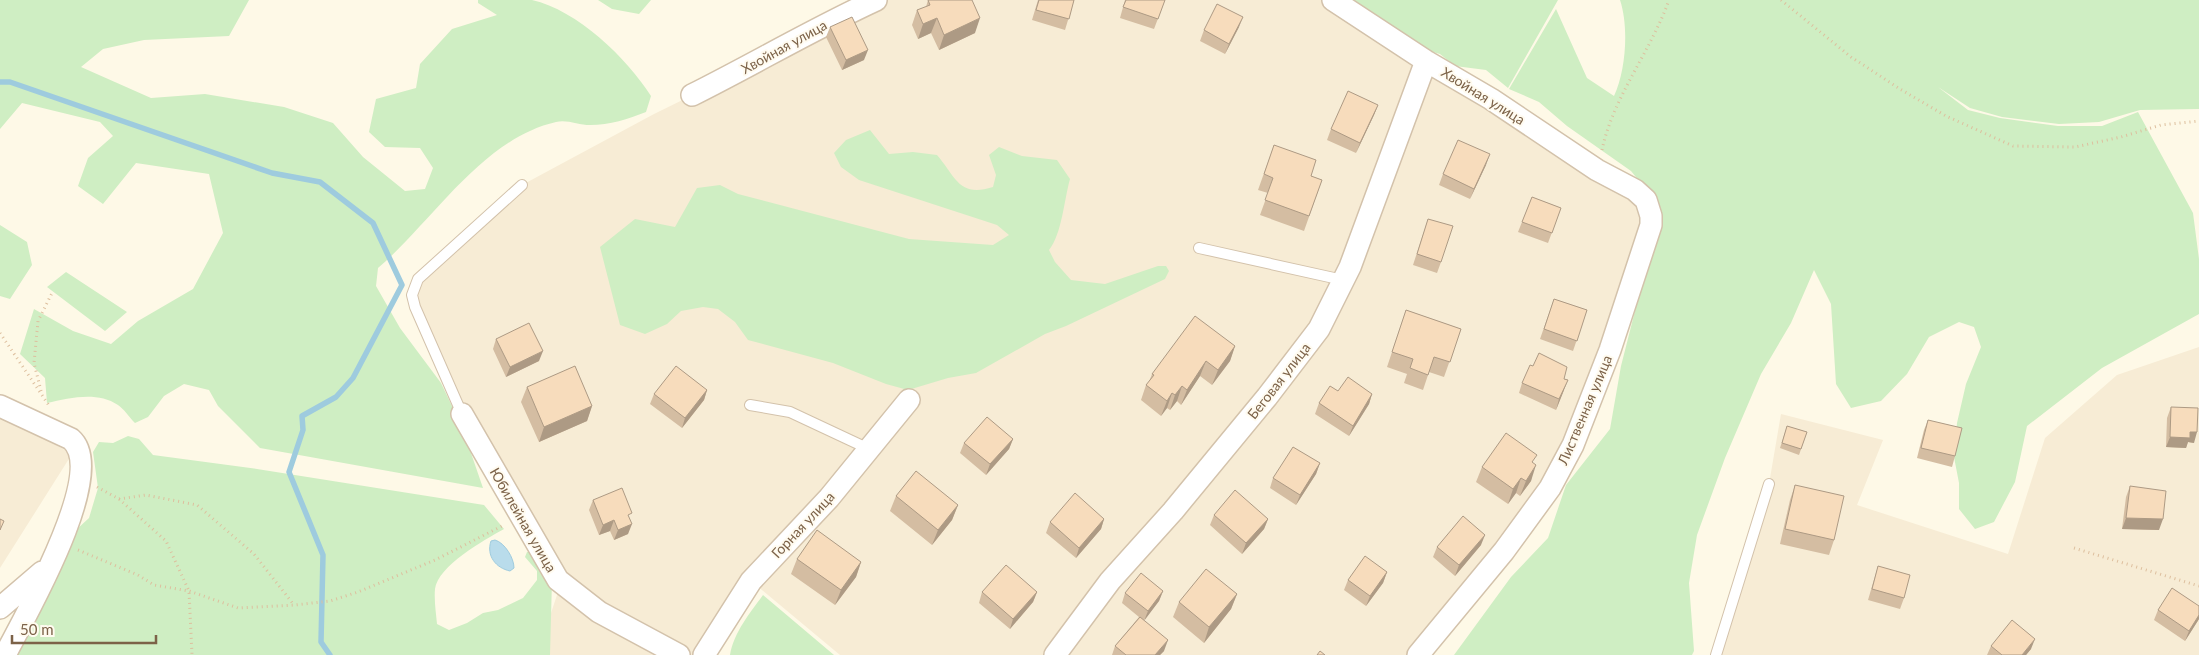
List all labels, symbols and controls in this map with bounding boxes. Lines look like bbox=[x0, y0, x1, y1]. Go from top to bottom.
street label: Хвойная улица bbox=[738, 16, 830, 77]
street label: Хвойная улица bbox=[1438, 63, 1528, 128]
street label: Беговая улица bbox=[1244, 339, 1314, 422]
street label: Лиственная улица bbox=[1553, 352, 1615, 468]
street label: Юбилейная улица bbox=[487, 464, 560, 575]
street label: Горная улица bbox=[768, 488, 838, 561]
scale bar bbox=[12, 612, 156, 644]
text: 50 m bbox=[20, 620, 54, 638]

